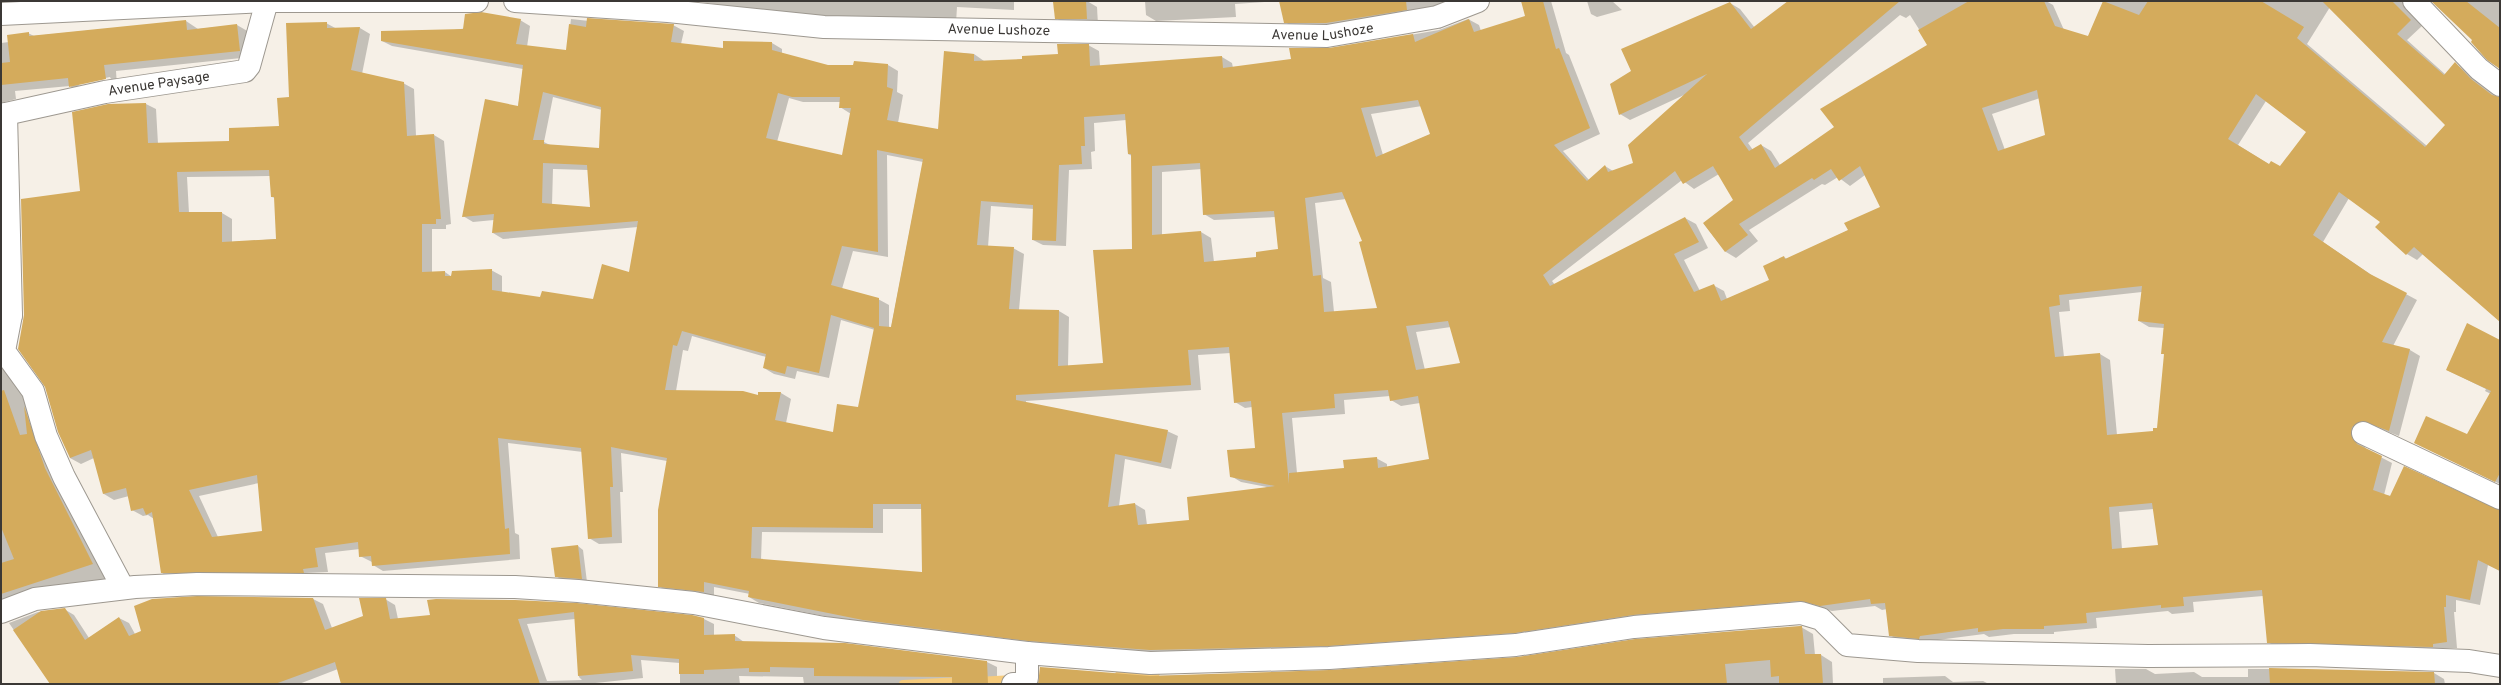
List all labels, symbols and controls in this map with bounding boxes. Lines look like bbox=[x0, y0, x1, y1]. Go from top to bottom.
street label: Avenue Lushoze bbox=[1271, 20, 1375, 45]
street label: Avenue Lushoze bbox=[947, 21, 1050, 40]
street label: Avenue Paysage bbox=[107, 68, 211, 100]

